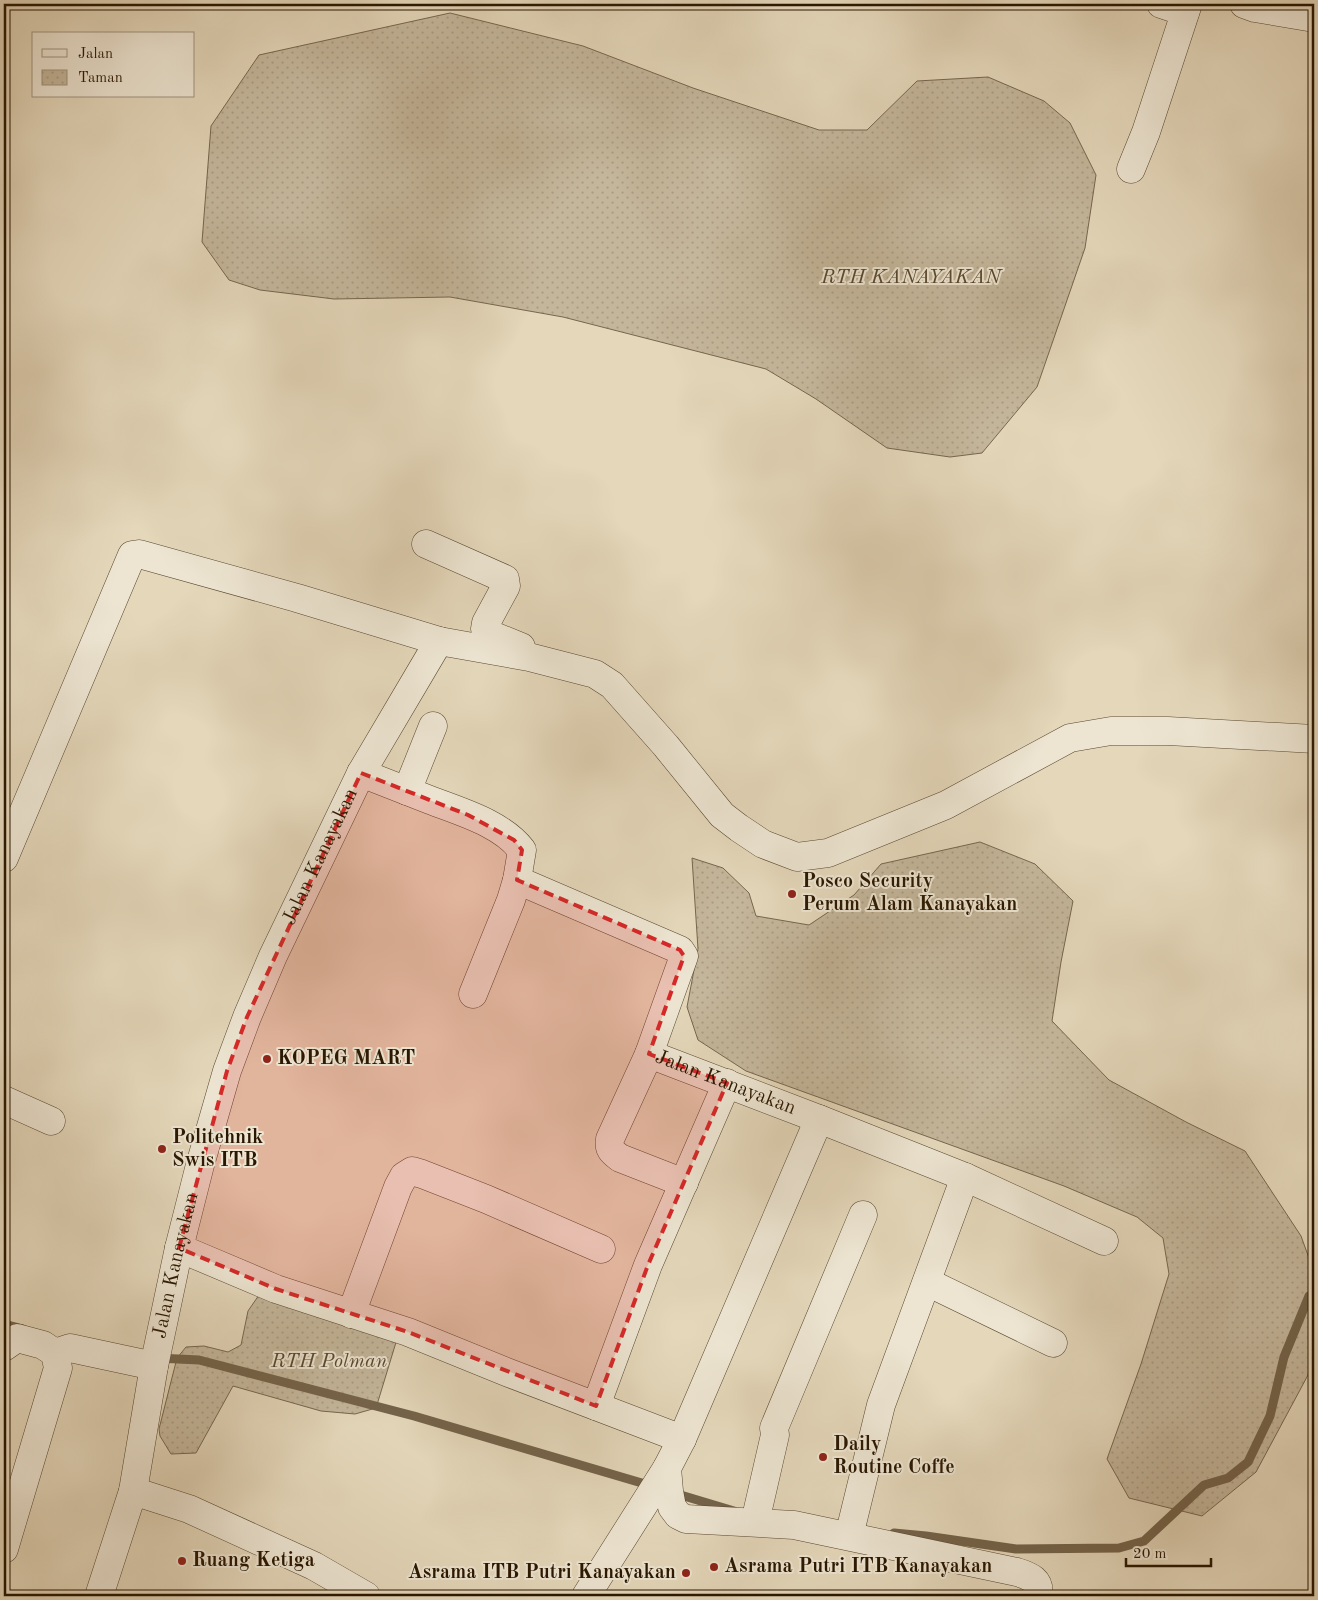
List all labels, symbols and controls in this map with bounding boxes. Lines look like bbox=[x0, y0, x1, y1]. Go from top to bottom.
legend bbox=[32, 32, 195, 98]
text: Jalan bbox=[78, 47, 113, 62]
text: Taman bbox=[78, 71, 123, 86]
park label: RTH KANAYAKAN bbox=[820, 268, 1003, 288]
street label: Jalan Kanayakan bbox=[279, 785, 362, 928]
place label: Posco Security Perum Alam Kanayakan bbox=[802, 872, 1017, 915]
marker: Posco Security Perum Alam Kanayakan bbox=[786, 888, 798, 900]
street label: Jalan Kanayakan bbox=[652, 1047, 799, 1119]
place label: KOPEG MART bbox=[277, 1049, 415, 1069]
marker: KOPEG MART bbox=[261, 1053, 273, 1065]
place label: Politehnik Swis ITB bbox=[172, 1128, 263, 1171]
marker: Politehnik Swis ITB bbox=[156, 1143, 168, 1155]
street label: Jalan Kanayakan bbox=[150, 1190, 203, 1340]
park label: RTH Polman bbox=[270, 1352, 387, 1372]
place label: Daily Routine Coffe bbox=[833, 1435, 955, 1478]
marker: Daily Routine Coffe bbox=[817, 1451, 829, 1463]
scale bar bbox=[1126, 1535, 1210, 1567]
text: 20 m bbox=[1133, 1547, 1167, 1562]
place label: Ruang Ketiga bbox=[192, 1551, 315, 1571]
marker: Ruang Ketiga bbox=[176, 1555, 188, 1567]
place label: Asrama Putri ITB Kanayakan bbox=[724, 1557, 992, 1577]
marker: Asrama Putri ITB Kanayakan bbox=[708, 1561, 720, 1573]
place label: Asrama ITB Putri Kanayakan bbox=[408, 1563, 676, 1583]
marker: Asrama ITB Putri Kanayakan bbox=[680, 1567, 692, 1579]

